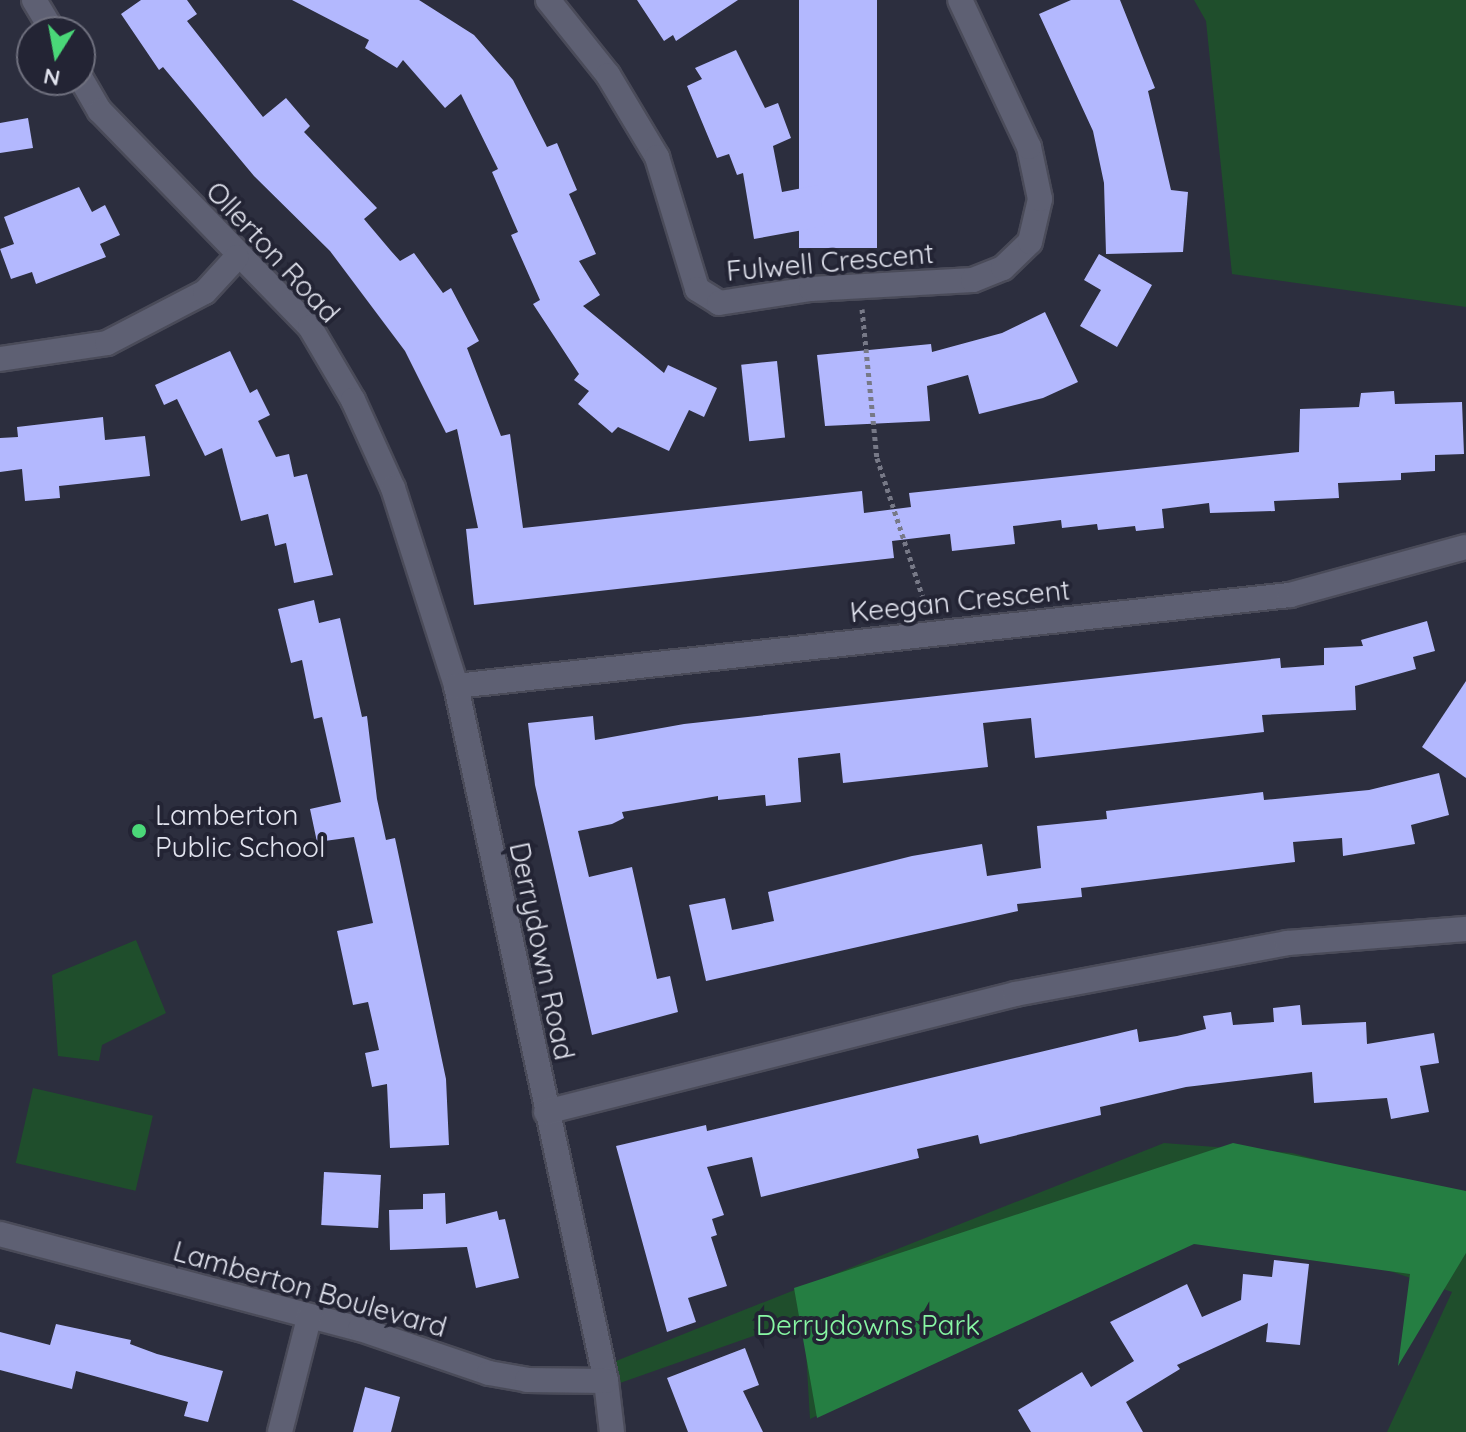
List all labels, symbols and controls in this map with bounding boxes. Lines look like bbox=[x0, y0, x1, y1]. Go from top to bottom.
north arrow bbox=[16, 16, 96, 96]
text: N bbox=[41, 62, 62, 93]
street label: Ollerton Road bbox=[199, 175, 347, 329]
street label: Fulwell Crescent bbox=[725, 236, 935, 288]
street label: Keegan Crescent bbox=[848, 573, 1072, 629]
place label: Lamberton Public School bbox=[155, 798, 325, 864]
marker: Lamberton Public School bbox=[130, 822, 148, 840]
street label: Derrydown Road bbox=[503, 839, 581, 1063]
street label: Lamberton Boulevard bbox=[169, 1234, 451, 1344]
park label: Derrydowns Park bbox=[756, 1308, 980, 1342]

